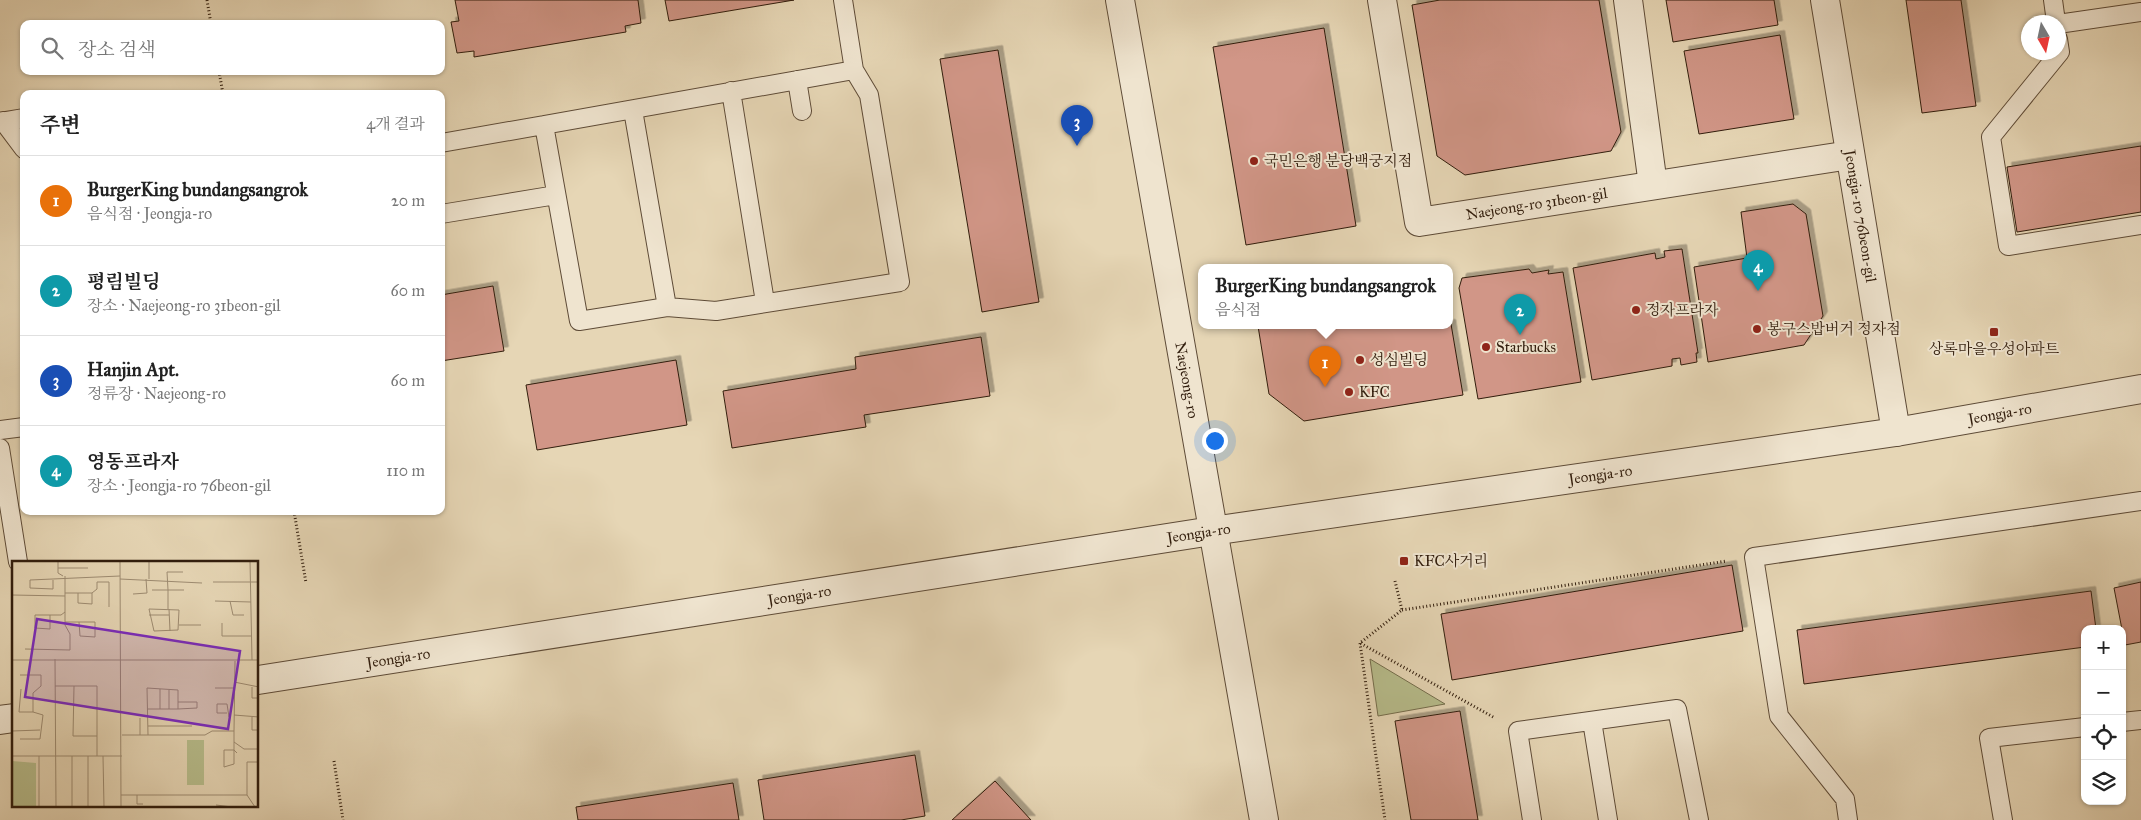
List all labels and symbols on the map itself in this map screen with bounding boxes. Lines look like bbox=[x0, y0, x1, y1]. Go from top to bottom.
north arrow bbox=[2021, 15, 2066, 60]
pin: 3 bbox=[1061, 105, 1093, 146]
street label: Jeongja-ro 76beon-gil bbox=[1839, 147, 1880, 285]
place label: 국민은행 분당백궁지점 bbox=[1264, 152, 1412, 170]
marker: 국민은행 분당백궁지점 bbox=[1248, 155, 1260, 167]
street label: Naejeong-ro 31beon-gil bbox=[1465, 184, 1609, 224]
pin: 4 bbox=[1742, 250, 1774, 291]
pin: 2 bbox=[1504, 294, 1536, 335]
place label: 정자프라자 bbox=[1646, 301, 1719, 319]
marker: 정자프라자 bbox=[1630, 304, 1642, 316]
place label: 봉구스밥버거 정자점 bbox=[1767, 320, 1901, 338]
marker: 봉구스밥버거 정자점 bbox=[1751, 323, 1763, 335]
marker: 상록마을우성아파트 bbox=[1988, 326, 2000, 338]
place label: Starbucks bbox=[1496, 338, 1556, 356]
place label: 상록마을우성아파트 bbox=[1929, 340, 2060, 358]
street label: Naejeong-ro bbox=[1171, 341, 1202, 420]
marker: Starbucks bbox=[1480, 341, 1492, 353]
pin: 1 bbox=[1309, 346, 1341, 387]
place label: 성심빌딩 bbox=[1370, 351, 1428, 369]
marker: 성심빌딩 bbox=[1354, 354, 1366, 366]
place label: KFC bbox=[1359, 383, 1390, 401]
marker: KFC bbox=[1343, 386, 1355, 398]
street label: Jeongja-ro bbox=[1965, 399, 2033, 430]
your location bbox=[1202, 428, 1228, 454]
street label: Jeongja-ro bbox=[1565, 461, 1634, 490]
street label: Jeongja-ro bbox=[1163, 519, 1232, 548]
place label: KFC사거리 bbox=[1414, 552, 1488, 570]
marker: KFC사거리 bbox=[1398, 555, 1410, 567]
inset map bbox=[12, 561, 259, 808]
street label: Jeongja-ro bbox=[764, 582, 833, 611]
street label: Jeongja-ro bbox=[363, 644, 432, 673]

